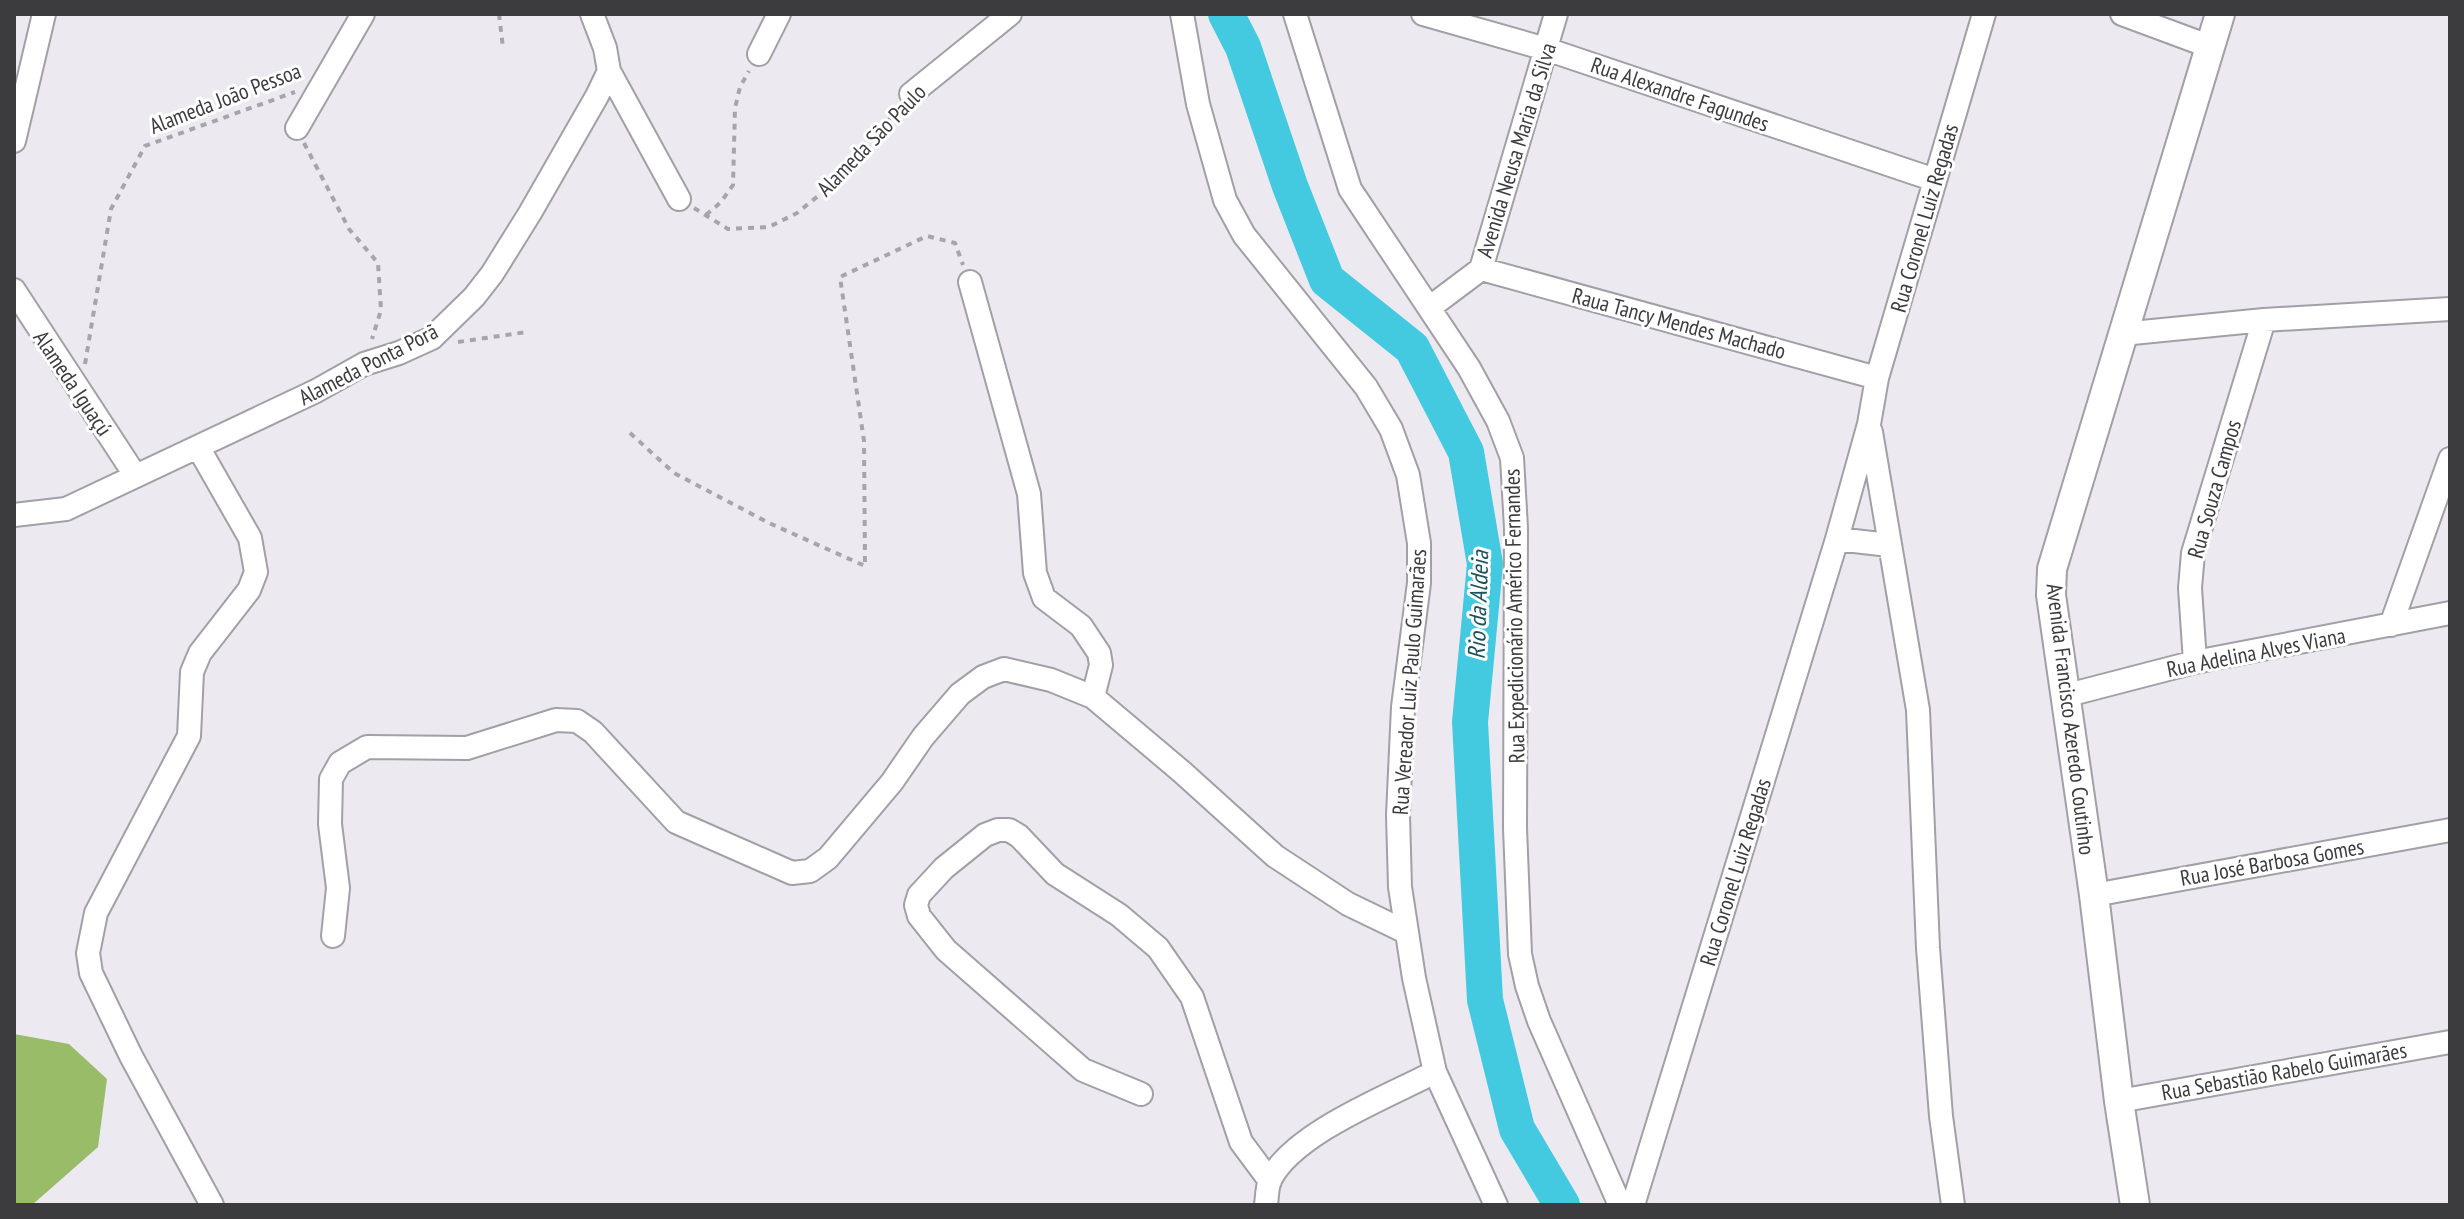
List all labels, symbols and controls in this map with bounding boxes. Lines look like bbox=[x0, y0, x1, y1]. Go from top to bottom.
street label: Avenida Neusa Maria da Silva bbox=[1470, 39, 1562, 261]
street label: Rua Alexandre Fagundes bbox=[1587, 50, 1773, 138]
street label: Alameda João Pessoa bbox=[145, 56, 305, 140]
street label: Alameda São Paulo bbox=[810, 78, 932, 202]
street label: Rua Coronel Luiz Regadas bbox=[1884, 121, 1964, 315]
street label: Raua Tancy Mendes Machado bbox=[1569, 281, 1789, 365]
street label: Alameda Ponta Porã bbox=[294, 317, 442, 411]
street label: Alameda Iguaçú bbox=[28, 325, 118, 441]
street label: Rua Souza Campos bbox=[2181, 416, 2247, 562]
street label: Rua Expedicionário Américo Fernandes bbox=[1497, 468, 1531, 764]
street label: Rua Vereador Luiz Paulo Guimarães bbox=[1386, 548, 1432, 816]
water label: Rio da Aldeia bbox=[1461, 549, 1495, 660]
street label: Avenida Francisco Azeredo Coutinho bbox=[2040, 582, 2102, 856]
street label: Rua Adelina Alves Viana bbox=[2164, 621, 2348, 683]
street label: Rua Coronel Luiz Regadas bbox=[1693, 775, 1777, 969]
street label: Rua José Barbosa Gomes bbox=[2178, 832, 2366, 892]
street label: Rua Sebastião Rabelo Guimarães bbox=[2159, 1036, 2409, 1106]

